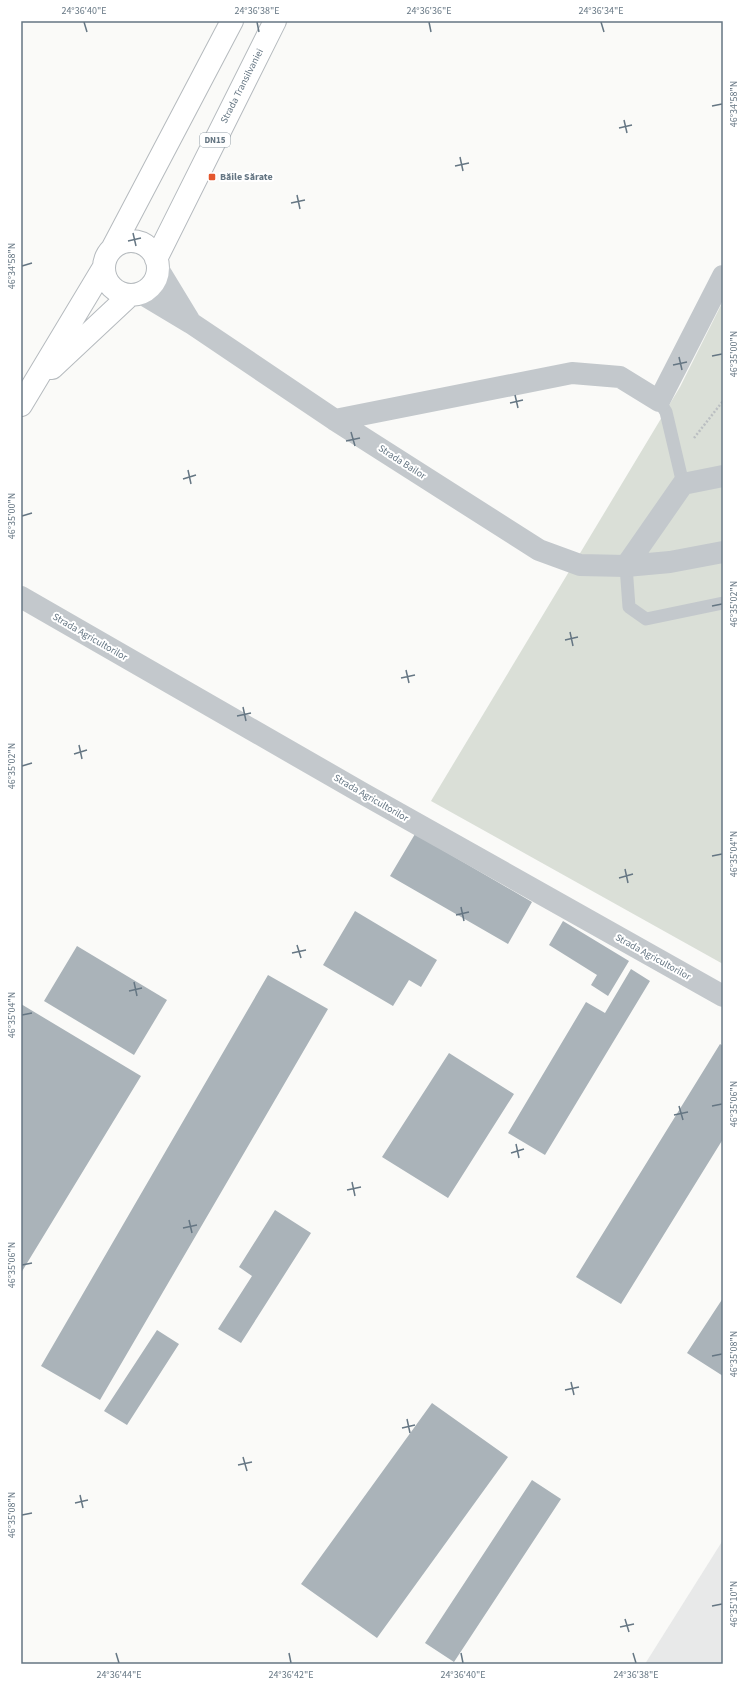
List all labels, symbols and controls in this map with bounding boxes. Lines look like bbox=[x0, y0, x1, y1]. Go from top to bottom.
text: 24°36'40"E bbox=[61, 4, 107, 18]
text: 24°36'38"E bbox=[234, 4, 280, 18]
text: 24°36'36"E bbox=[406, 4, 452, 18]
text: 24°36'34"E bbox=[578, 4, 624, 18]
street label: Strada Transilvaniei bbox=[217, 46, 267, 126]
text: 46°34'58"N bbox=[727, 81, 741, 127]
road number: DN15 bbox=[200, 133, 230, 147]
place label: Băile Sărate bbox=[220, 170, 273, 184]
marker: Băile Sărate bbox=[207, 172, 217, 182]
text: 46°34'58"N bbox=[5, 243, 19, 289]
text: 46°35'00"N bbox=[727, 331, 741, 377]
street label: Strada Bailor bbox=[375, 441, 429, 483]
text: 46°35'00"N bbox=[5, 493, 19, 539]
text: 46°35'02"N bbox=[727, 581, 741, 627]
street label: Strada Agricultorilor bbox=[50, 610, 130, 664]
text: 46°35'02"N bbox=[5, 743, 19, 789]
street label: Strada Agricultorilor bbox=[331, 771, 411, 825]
text: 46°35'04"N bbox=[727, 831, 741, 877]
street label: Strada Agricultorilor bbox=[613, 930, 694, 984]
text: 46°35'04"N bbox=[5, 992, 19, 1038]
text: 46°35'06"N bbox=[727, 1081, 741, 1127]
text: 46°35'06"N bbox=[5, 1242, 19, 1288]
text: 46°35'08"N bbox=[727, 1331, 741, 1377]
text: 46°35'08"N bbox=[5, 1492, 19, 1538]
text: 46°35'10"N bbox=[727, 1581, 741, 1627]
text: 24°36'44"E bbox=[96, 1668, 142, 1682]
text: 24°36'42"E bbox=[268, 1668, 314, 1682]
text: 24°36'40"E bbox=[440, 1668, 486, 1682]
text: 24°36'38"E bbox=[613, 1668, 659, 1682]

